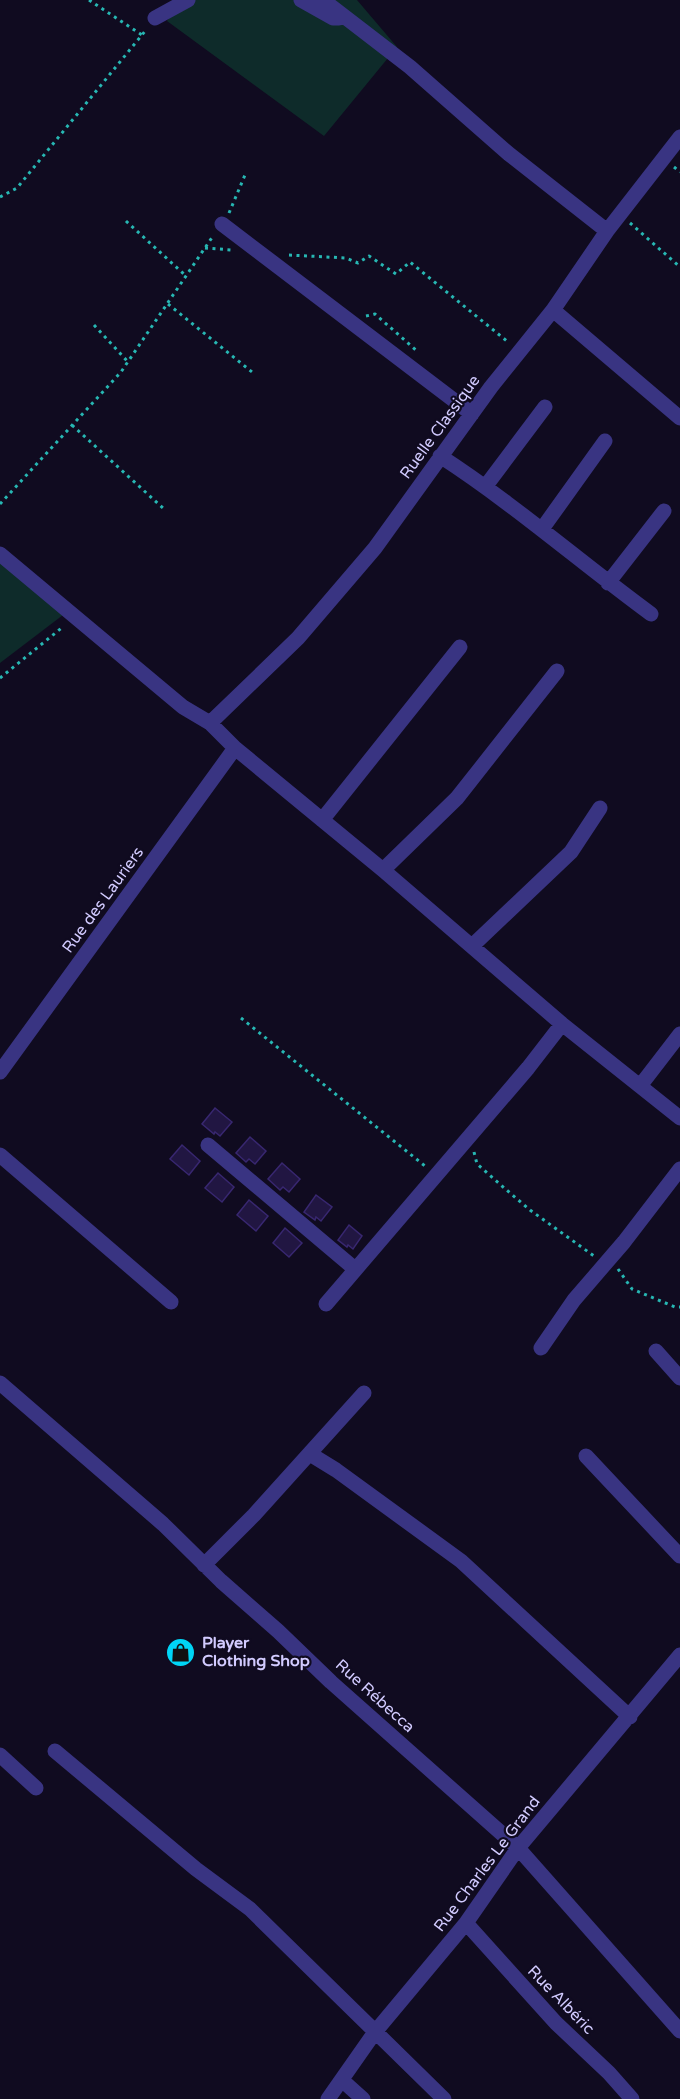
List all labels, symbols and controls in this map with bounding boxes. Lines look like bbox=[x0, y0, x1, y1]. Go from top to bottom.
street label: Ruelle Classique bbox=[396, 371, 484, 483]
street label: Rue des Lauriers bbox=[58, 843, 148, 957]
place label: Player Clothing Shop bbox=[202, 1633, 310, 1671]
shop icon: Player Clothing Shop bbox=[165, 1636, 197, 1668]
street label: Rue Rébecca bbox=[331, 1655, 419, 1737]
street label: Rue Charles Le Grand bbox=[429, 1792, 545, 1936]
street label: Rue Albéric bbox=[523, 1961, 599, 2039]

